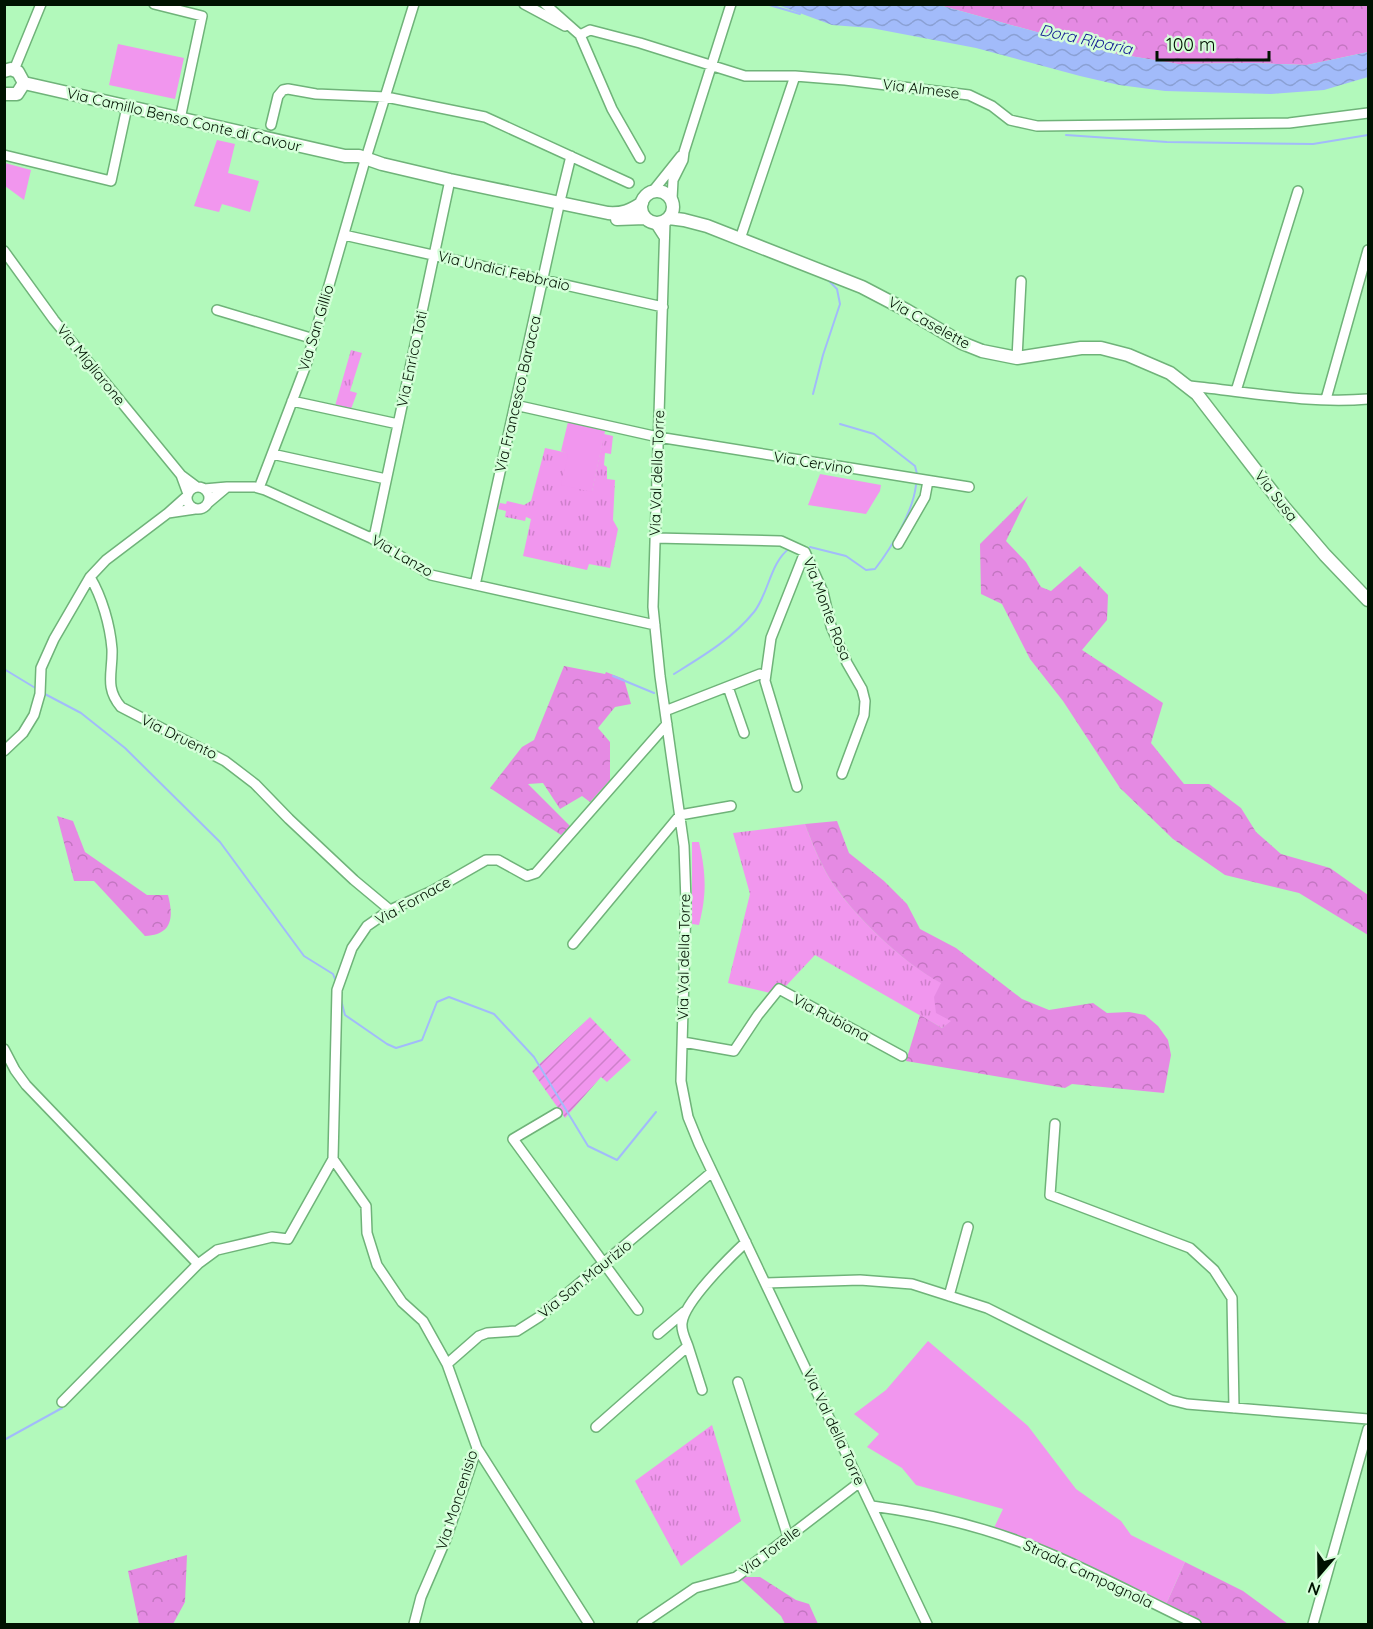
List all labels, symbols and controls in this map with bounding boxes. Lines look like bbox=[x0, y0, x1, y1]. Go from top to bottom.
water label: Dora Riparia bbox=[1038, 19, 1135, 59]
scale bar bbox=[1157, 24, 1270, 62]
text: 100 m bbox=[1166, 33, 1215, 56]
street label: Via Almese bbox=[882, 74, 961, 103]
street label: Via Camillo Benso Conte di Cavour bbox=[65, 83, 304, 156]
street label: Via Undici Febbraio bbox=[436, 246, 572, 295]
street label: Via San Gillio bbox=[293, 282, 338, 373]
street label: Via Caselette bbox=[885, 292, 974, 353]
street label: Via Enrico Toti bbox=[392, 309, 431, 409]
street label: Via Francesco Baracca bbox=[490, 314, 545, 474]
street label: Via Migliarone bbox=[53, 320, 130, 409]
street label: Via Val della Torre bbox=[645, 409, 668, 537]
street label: Via Cervino bbox=[772, 447, 854, 478]
street label: Via Susa bbox=[1251, 466, 1302, 525]
street label: Via Lanzo bbox=[368, 530, 437, 581]
street label: Via Monte Rosa bbox=[799, 554, 856, 663]
street label: Via Druento bbox=[138, 710, 221, 763]
street label: Via Fornace bbox=[372, 872, 454, 929]
street label: Via Val della Torre bbox=[673, 894, 694, 1020]
street label: Via Rubiana bbox=[790, 989, 873, 1046]
street label: Via San Maurizio bbox=[534, 1235, 635, 1322]
street label: Via Val della Torre bbox=[799, 1365, 870, 1488]
street label: Via Moncenisio bbox=[431, 1447, 482, 1552]
street label: Via Torelle bbox=[735, 1521, 804, 1580]
street label: Strada Campagnola bbox=[1020, 1535, 1156, 1612]
north arrow bbox=[1289, 1545, 1349, 1605]
text: N bbox=[1305, 1578, 1323, 1601]

